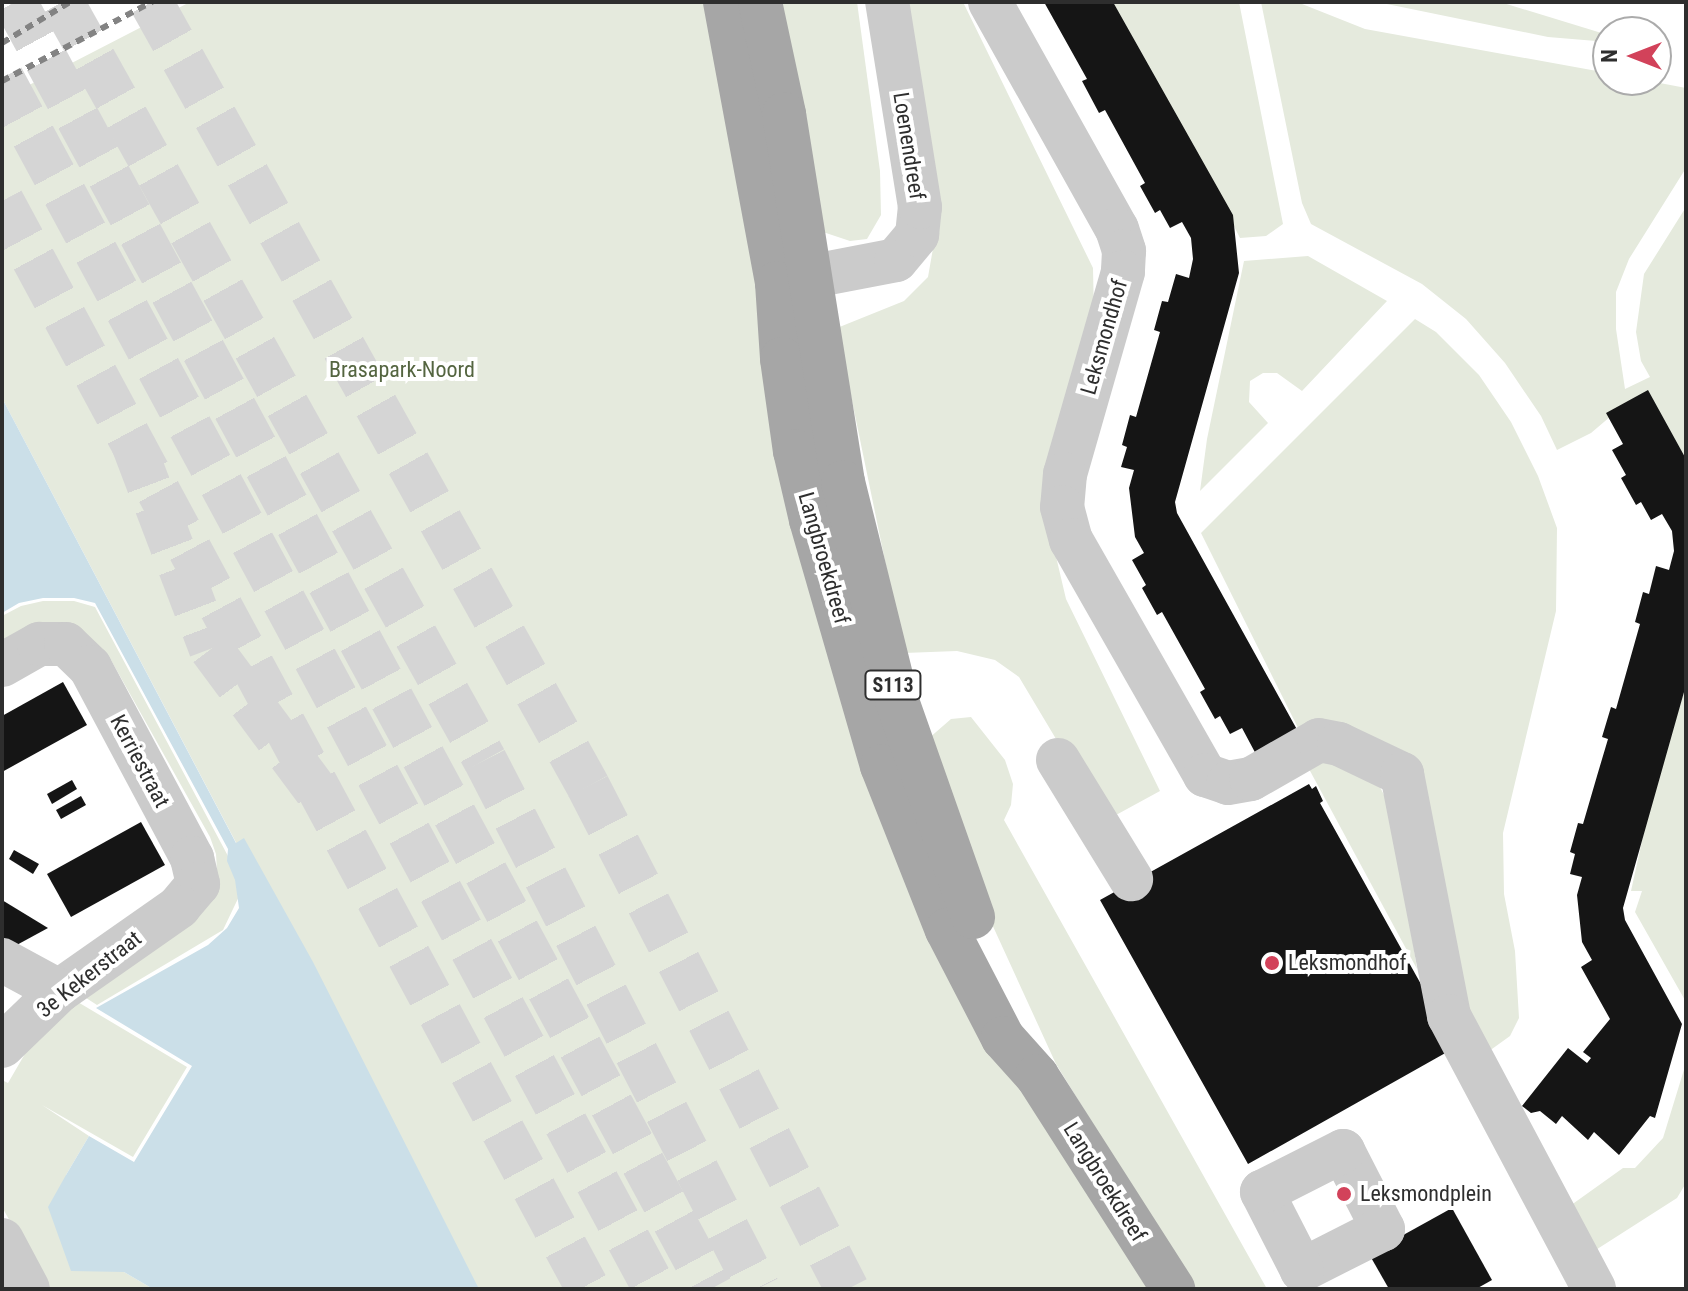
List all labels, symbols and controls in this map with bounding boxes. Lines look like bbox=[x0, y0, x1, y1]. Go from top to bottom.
north arrow bbox=[1592, 16, 1672, 96]
text: N bbox=[1597, 49, 1622, 63]
street label: Loenendreef bbox=[887, 90, 931, 202]
street label: Leksmondhof bbox=[1075, 276, 1133, 398]
park label: Brasapark-Noord bbox=[329, 357, 475, 383]
street label: Langbroekdreef bbox=[793, 489, 855, 627]
road number: S113 bbox=[863, 669, 923, 701]
street label: Kerriestraat bbox=[105, 710, 175, 812]
street label: 3e Kekerstraat bbox=[31, 925, 147, 1023]
place label: Leksmondhof bbox=[1288, 950, 1407, 976]
marker: Leksmondhof bbox=[1263, 954, 1281, 972]
street label: Langbroekdreef bbox=[1058, 1117, 1152, 1247]
place label: Leksmondplein bbox=[1360, 1181, 1492, 1207]
marker: Leksmondplein bbox=[1335, 1185, 1353, 1203]

